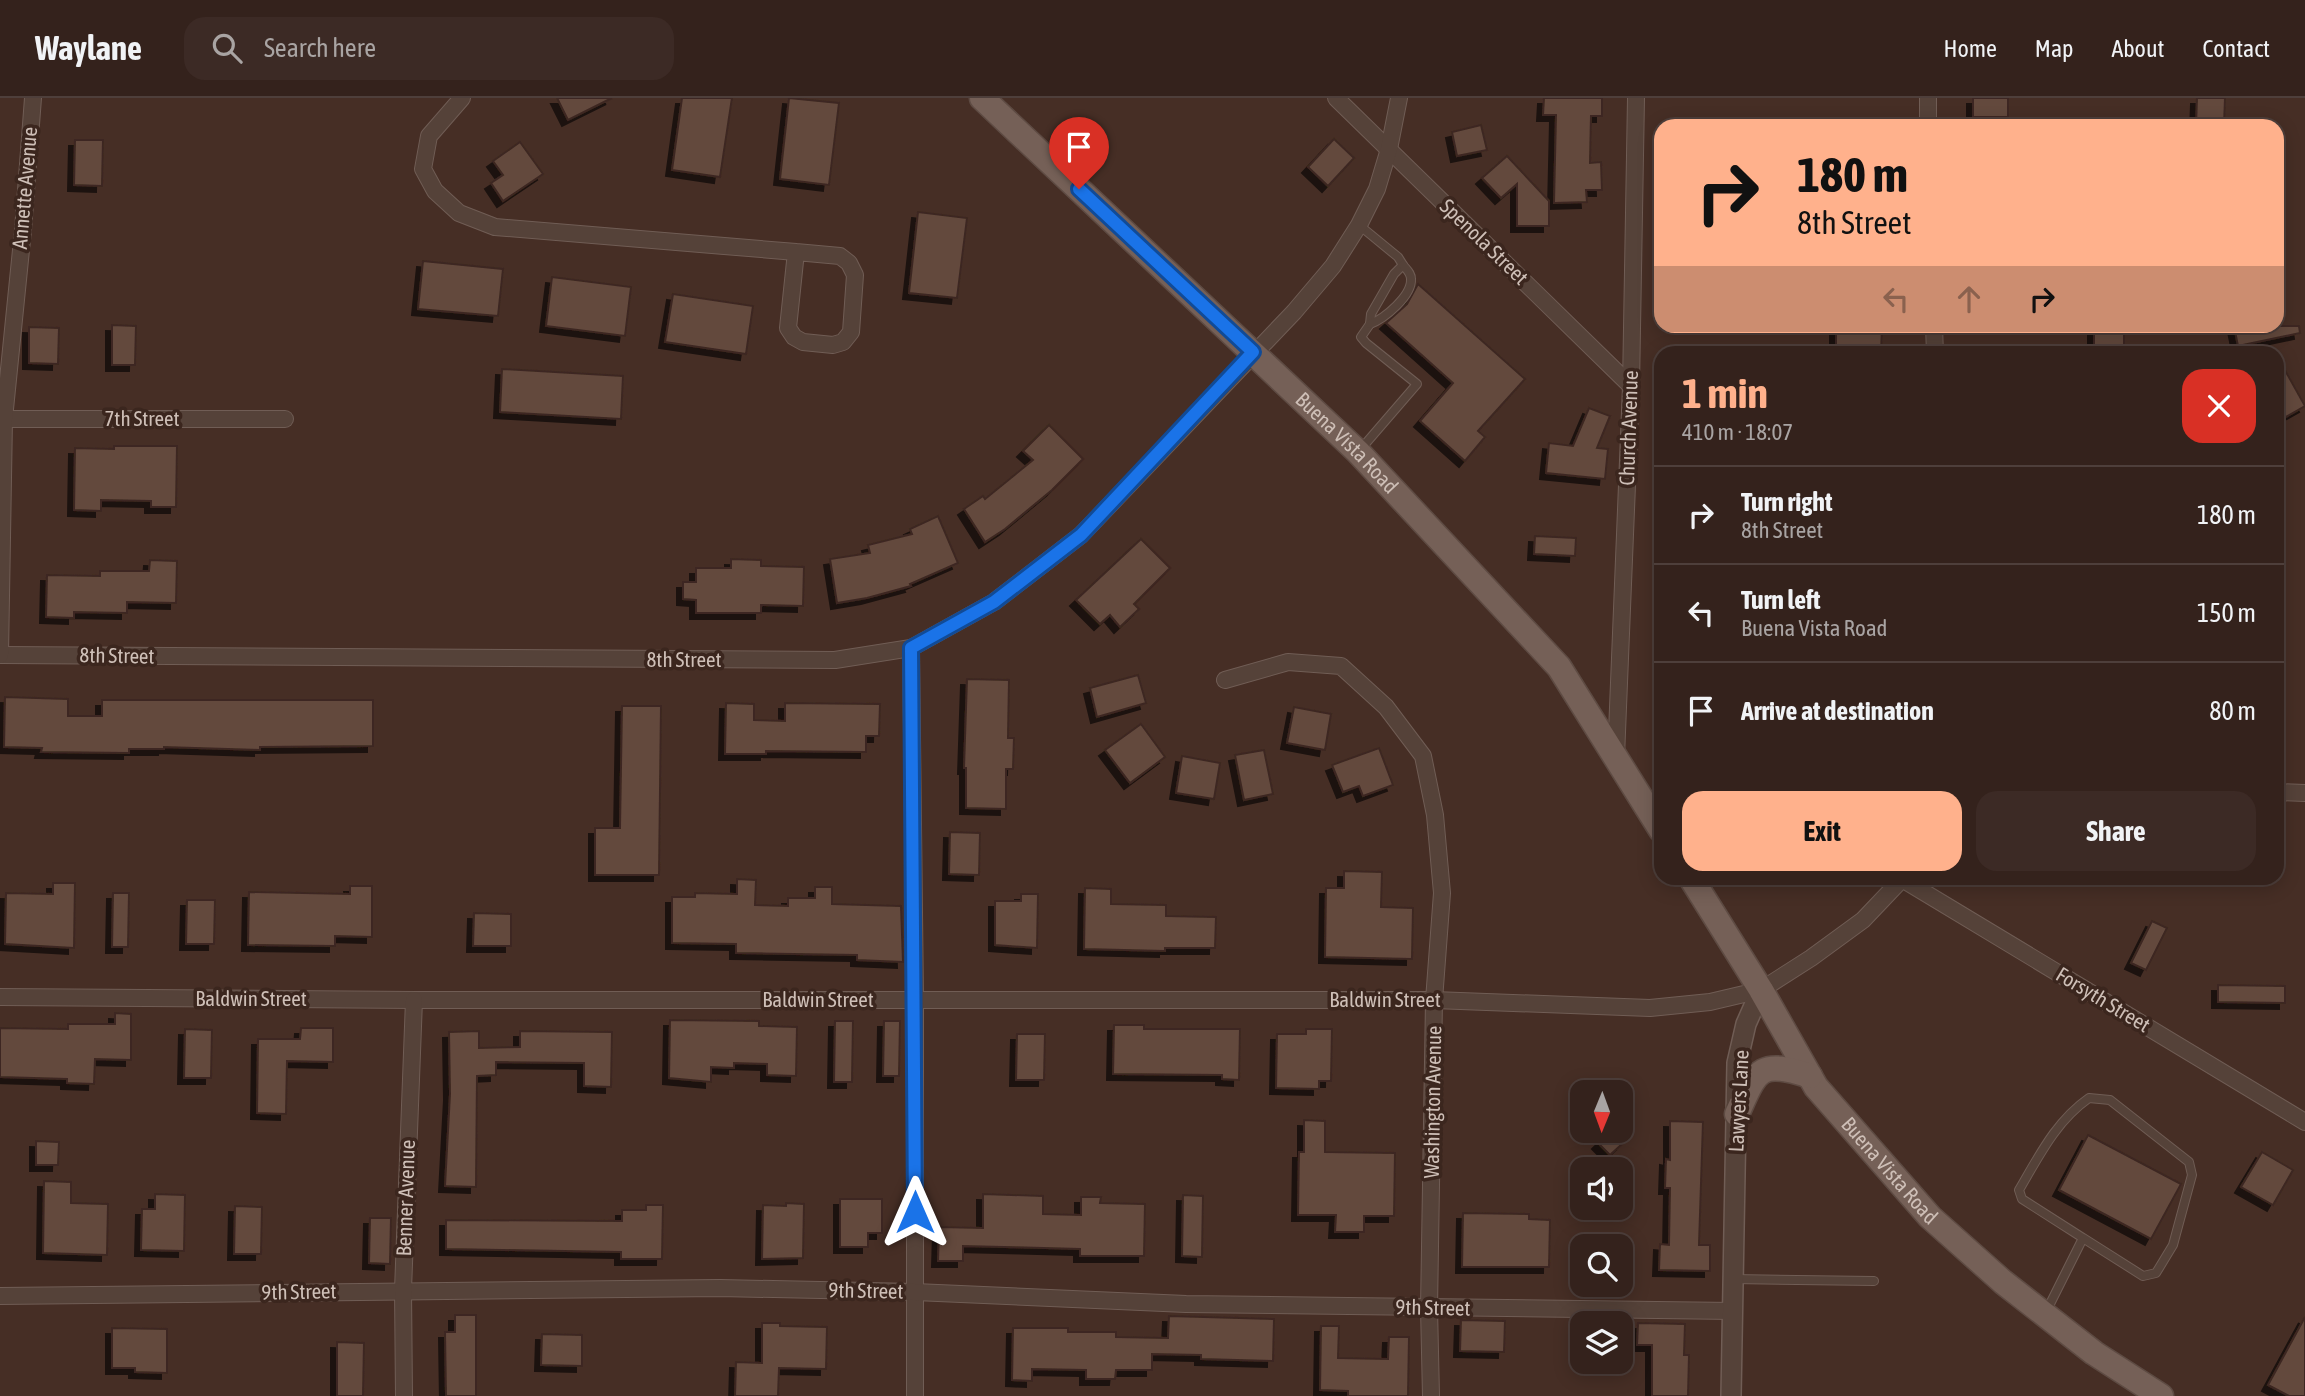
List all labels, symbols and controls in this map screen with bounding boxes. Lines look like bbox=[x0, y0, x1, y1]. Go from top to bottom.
search box bbox=[184, 17, 674, 80]
text: Waylane bbox=[35, 29, 142, 67]
icon: search bbox=[208, 29, 246, 67]
text: Search here bbox=[264, 33, 376, 63]
text: Home bbox=[1943, 35, 1997, 62]
text: Map bbox=[2035, 35, 2073, 62]
text: About bbox=[2111, 35, 2164, 62]
text: Contact bbox=[2202, 35, 2270, 62]
pin bbox=[1049, 117, 1109, 189]
street label: Annette Avenue bbox=[7, 126, 41, 250]
icon: arrive bbox=[1060, 128, 1098, 166]
text: 180 m bbox=[1797, 146, 1908, 202]
icon: right bbox=[1682, 147, 1773, 238]
street label: Spenola Street bbox=[1436, 194, 1534, 289]
text: 8th Street bbox=[1797, 204, 1911, 241]
icon: left bbox=[1877, 280, 1915, 318]
icon: ahead bbox=[1950, 280, 1988, 318]
icon: right bbox=[2023, 280, 2061, 318]
text: 1 min bbox=[1682, 369, 1768, 417]
button: close bbox=[2182, 369, 2256, 443]
street label: Church Avenue bbox=[1614, 370, 1642, 486]
street label: Buena Vista Road bbox=[1291, 387, 1403, 498]
street label: 7th Street bbox=[104, 406, 180, 430]
text: 410 m · 18:07 bbox=[1682, 419, 1793, 445]
text: Turn right bbox=[1741, 487, 1832, 517]
icon: right bbox=[1682, 496, 1720, 534]
text: 180 m bbox=[2197, 500, 2256, 530]
text: 8th Street bbox=[1741, 517, 1823, 543]
text: Turn left bbox=[1741, 585, 1821, 615]
icon: left bbox=[1682, 594, 1720, 632]
text: 150 m bbox=[2197, 598, 2256, 628]
text: Buena Vista Road bbox=[1741, 615, 1888, 641]
street label: 8th Street bbox=[79, 642, 155, 668]
street label: 8th Street bbox=[646, 647, 722, 671]
icon: arrive bbox=[1682, 692, 1720, 730]
text: Arrive at destination bbox=[1741, 696, 1934, 726]
text: 80 m bbox=[2209, 696, 2256, 726]
button: Exit bbox=[1682, 791, 1962, 871]
button: Share bbox=[1976, 791, 2256, 871]
street label: Forsyth Street bbox=[2052, 962, 2155, 1037]
street label: Baldwin Street bbox=[195, 986, 307, 1010]
street label: Baldwin Street bbox=[762, 987, 874, 1011]
street label: Baldwin Street bbox=[1329, 987, 1441, 1011]
street label: Washington Avenue bbox=[1419, 1025, 1445, 1179]
street label: Lawyers Lane bbox=[1723, 1049, 1753, 1153]
north arrow bbox=[1570, 1080, 1633, 1143]
map controls bbox=[1570, 1080, 1633, 1374]
street label: Buena Vista Road bbox=[1837, 1112, 1943, 1229]
street label: Benner Avenue bbox=[391, 1139, 419, 1257]
button: sound bbox=[1570, 1157, 1633, 1220]
position arrow bbox=[878, 1175, 952, 1249]
button: search bbox=[1570, 1234, 1633, 1297]
street label: 9th Street bbox=[828, 1277, 904, 1303]
street label: 9th Street bbox=[261, 1278, 337, 1304]
street label: 9th Street bbox=[1395, 1294, 1471, 1320]
button: layers bbox=[1570, 1311, 1633, 1374]

